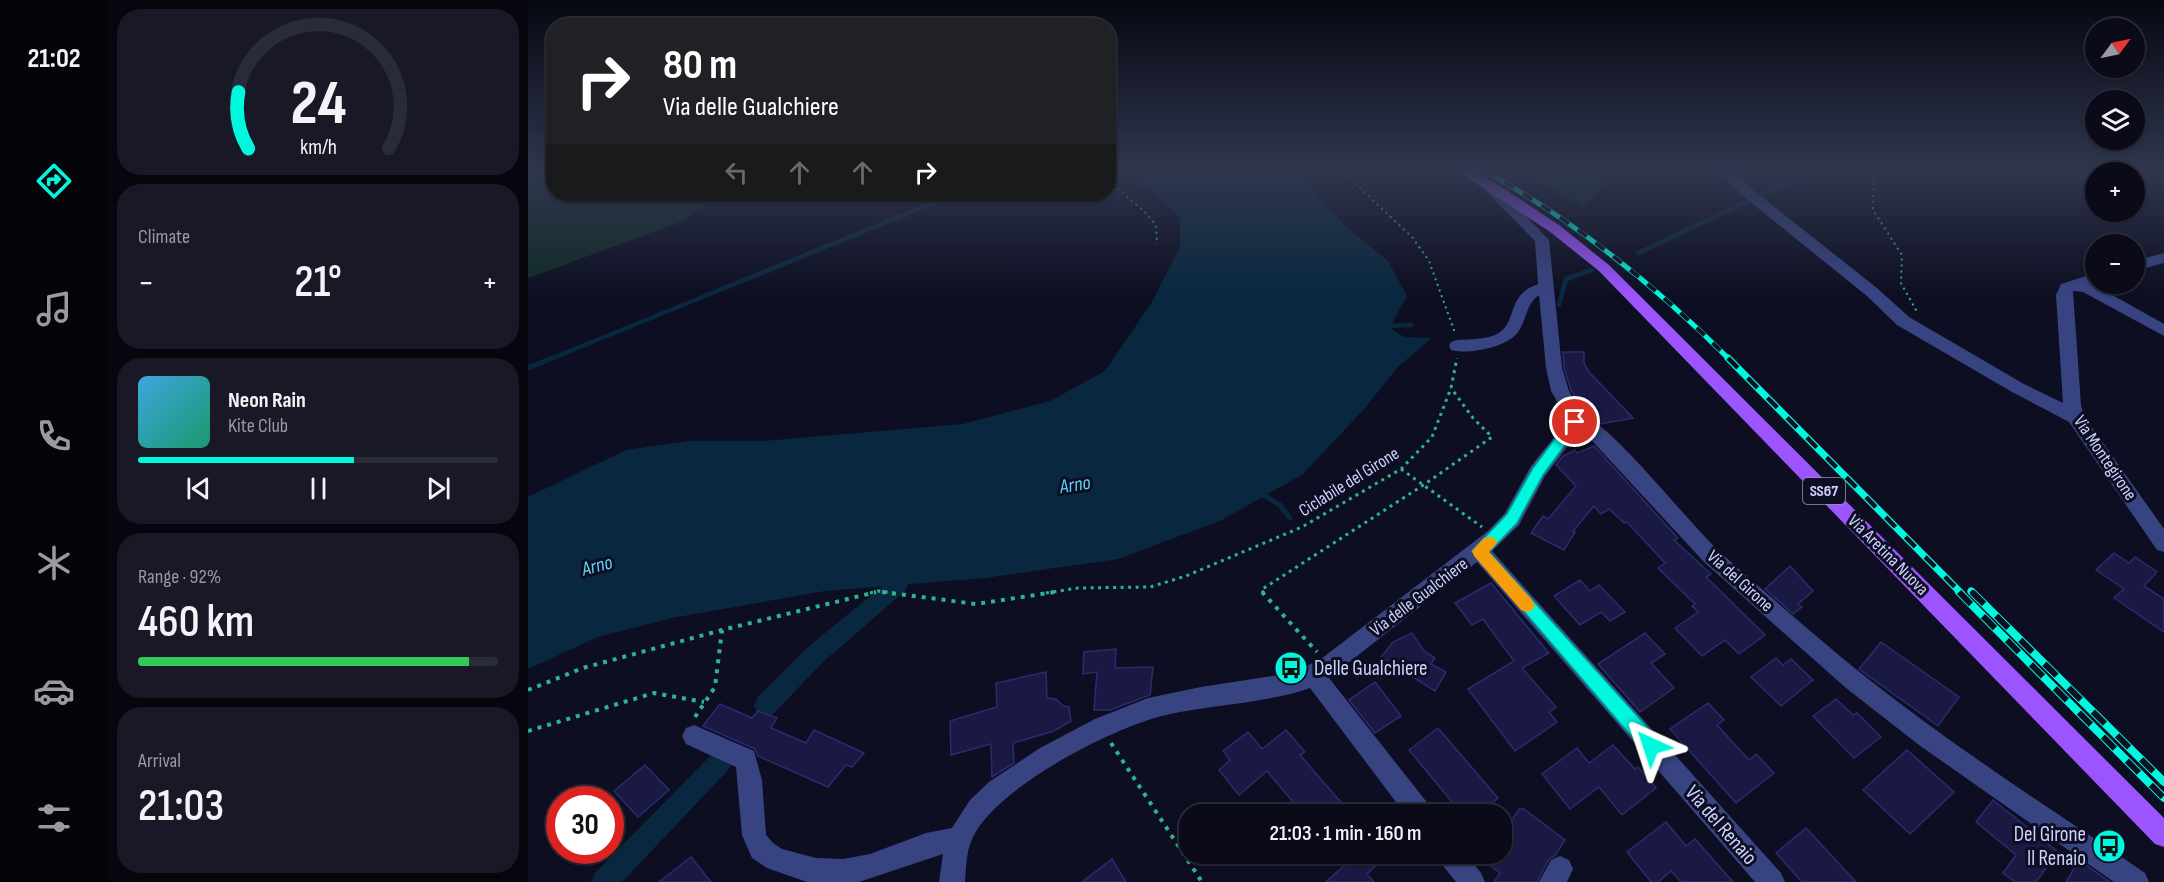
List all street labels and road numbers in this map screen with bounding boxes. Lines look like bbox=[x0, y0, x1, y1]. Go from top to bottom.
street label: Via Montegirone bbox=[2069, 412, 2141, 504]
street label: Ciclabile del Girone bbox=[1295, 443, 1403, 521]
road number: SS67 bbox=[1803, 478, 1845, 504]
street label: Via Aretina Nuova bbox=[1843, 510, 1933, 600]
street label: Via del Girone bbox=[1703, 546, 1777, 616]
street label: Via delle Gualchiere bbox=[1366, 553, 1472, 641]
street label: Via del Renaio bbox=[1680, 780, 1762, 870]

